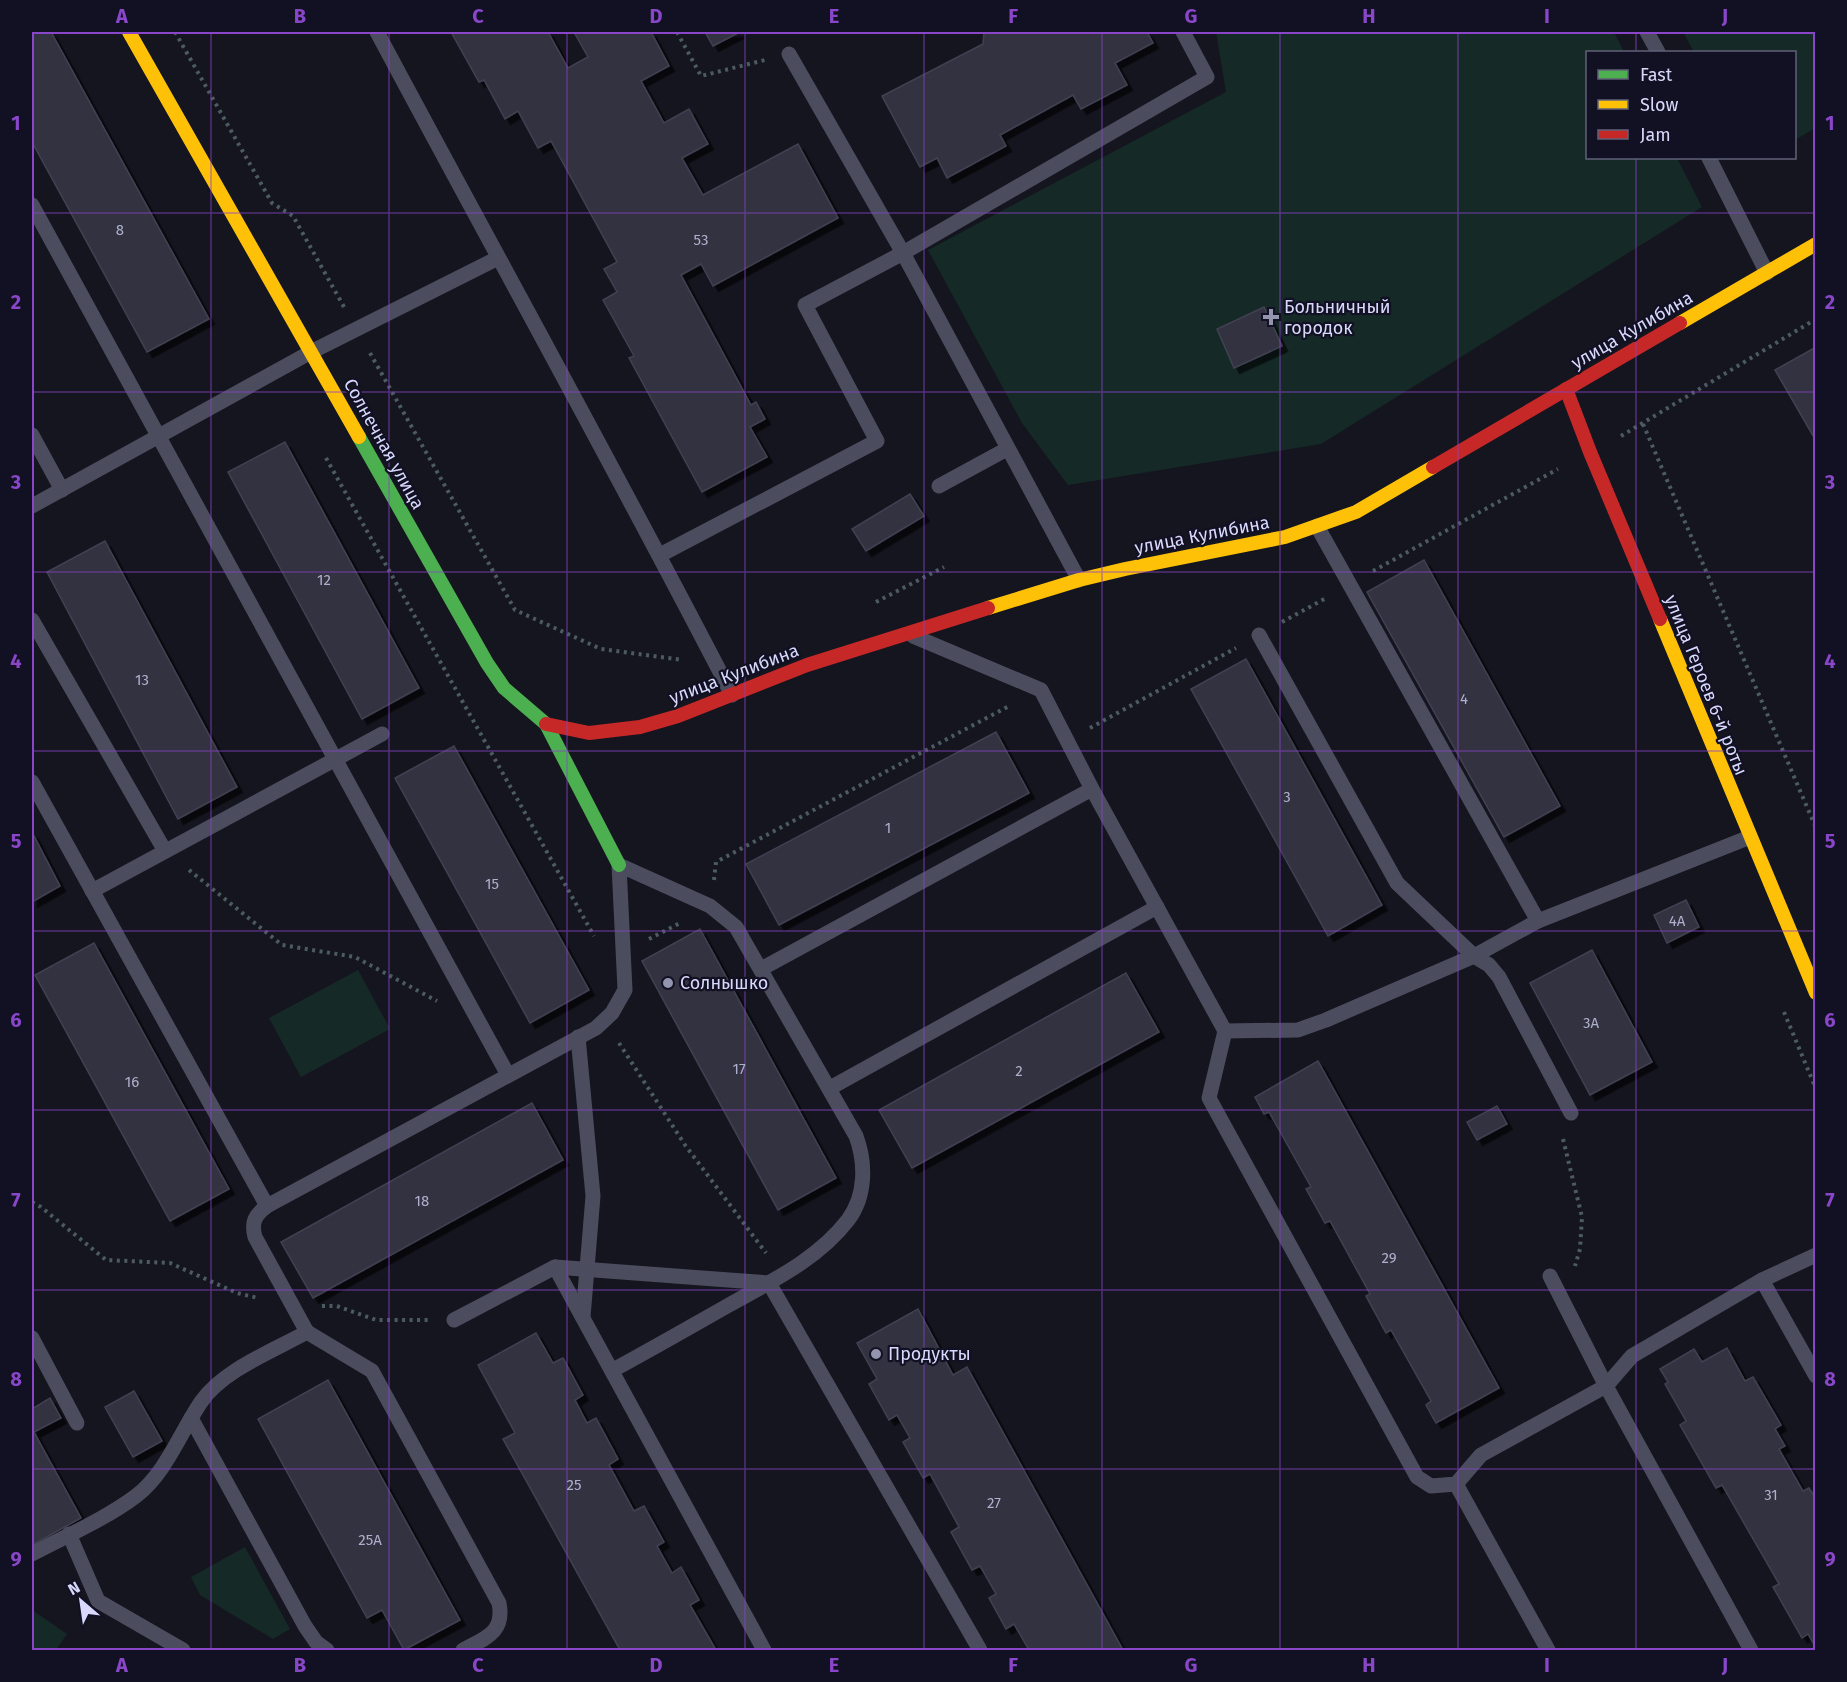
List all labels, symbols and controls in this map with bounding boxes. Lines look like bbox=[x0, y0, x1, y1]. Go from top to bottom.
text: A bbox=[115, 4, 129, 28]
text: B bbox=[294, 4, 306, 28]
text: C bbox=[472, 4, 484, 28]
text: D bbox=[649, 4, 663, 28]
text: E bbox=[829, 4, 839, 28]
text: F bbox=[1008, 4, 1018, 28]
text: G bbox=[1185, 4, 1197, 28]
text: H bbox=[1362, 4, 1376, 28]
text: I bbox=[1544, 4, 1550, 28]
text: J bbox=[1721, 4, 1728, 28]
legend bbox=[1586, 51, 1796, 159]
text: Fast bbox=[1640, 64, 1673, 86]
text: Slow bbox=[1640, 94, 1679, 116]
text: 1 bbox=[11, 111, 21, 135]
text: 1 bbox=[1825, 111, 1835, 135]
text: Jam bbox=[1640, 124, 1671, 146]
house number: 8 bbox=[116, 221, 124, 239]
house number: 53 bbox=[694, 231, 708, 249]
street label: улица Кулибина bbox=[1567, 286, 1697, 374]
text: 2 bbox=[11, 290, 21, 314]
text: 2 bbox=[1825, 290, 1835, 314]
place label: Больничный городок bbox=[1284, 296, 1391, 339]
marker: Больничный городок bbox=[1262, 308, 1280, 326]
street label: Солнечная улица bbox=[339, 375, 429, 513]
text: 3 bbox=[10, 470, 21, 494]
text: 3 bbox=[1824, 470, 1835, 494]
street label: улица Кулибина bbox=[1133, 511, 1271, 559]
house number: 12 bbox=[317, 571, 331, 589]
street label: улица Героев 6-й роты bbox=[1660, 592, 1752, 778]
street label: улица Кулибина bbox=[666, 639, 802, 709]
text: 4 bbox=[10, 649, 22, 673]
text: 4 bbox=[1824, 649, 1836, 673]
house number: 13 bbox=[135, 671, 149, 689]
house number: 4 bbox=[1460, 690, 1468, 708]
house number: 3 bbox=[1283, 788, 1291, 806]
house number: 1 bbox=[885, 819, 891, 837]
text: 5 bbox=[11, 829, 22, 853]
text: 5 bbox=[1825, 829, 1836, 853]
house number: 15 bbox=[485, 875, 499, 893]
house number: 4А bbox=[1669, 912, 1686, 930]
place label: Солнышко bbox=[680, 972, 768, 994]
marker: Солнышко bbox=[661, 976, 675, 990]
text: 6 bbox=[10, 1008, 22, 1032]
text: 6 bbox=[1824, 1008, 1836, 1032]
house number: 3А bbox=[1583, 1014, 1599, 1032]
house number: 17 bbox=[732, 1060, 746, 1078]
house number: 2 bbox=[1015, 1062, 1023, 1080]
house number: 16 bbox=[125, 1073, 139, 1091]
text: 7 bbox=[11, 1188, 21, 1212]
text: 7 bbox=[1825, 1188, 1835, 1212]
house number: 18 bbox=[415, 1192, 429, 1210]
house number: 29 bbox=[1381, 1249, 1397, 1267]
place label: Продукты bbox=[888, 1343, 971, 1365]
marker: Продукты bbox=[869, 1347, 883, 1361]
text: 8 bbox=[10, 1367, 22, 1391]
text: 8 bbox=[1824, 1367, 1836, 1391]
house number: 25 bbox=[567, 1476, 581, 1494]
house number: 31 bbox=[1764, 1486, 1778, 1504]
house number: 27 bbox=[987, 1494, 1001, 1512]
house number: 25А bbox=[358, 1531, 382, 1549]
text: 9 bbox=[10, 1547, 22, 1571]
text: 9 bbox=[1824, 1547, 1836, 1571]
north arrow bbox=[51, 1571, 111, 1631]
text: N bbox=[65, 1577, 83, 1599]
text: A bbox=[115, 1653, 129, 1677]
text: B bbox=[294, 1653, 306, 1677]
text: C bbox=[472, 1653, 484, 1677]
text: D bbox=[649, 1653, 663, 1677]
text: E bbox=[829, 1653, 839, 1677]
text: F bbox=[1008, 1653, 1018, 1677]
text: G bbox=[1185, 1653, 1197, 1677]
text: H bbox=[1362, 1653, 1376, 1677]
text: I bbox=[1544, 1653, 1550, 1677]
text: J bbox=[1721, 1653, 1728, 1677]

